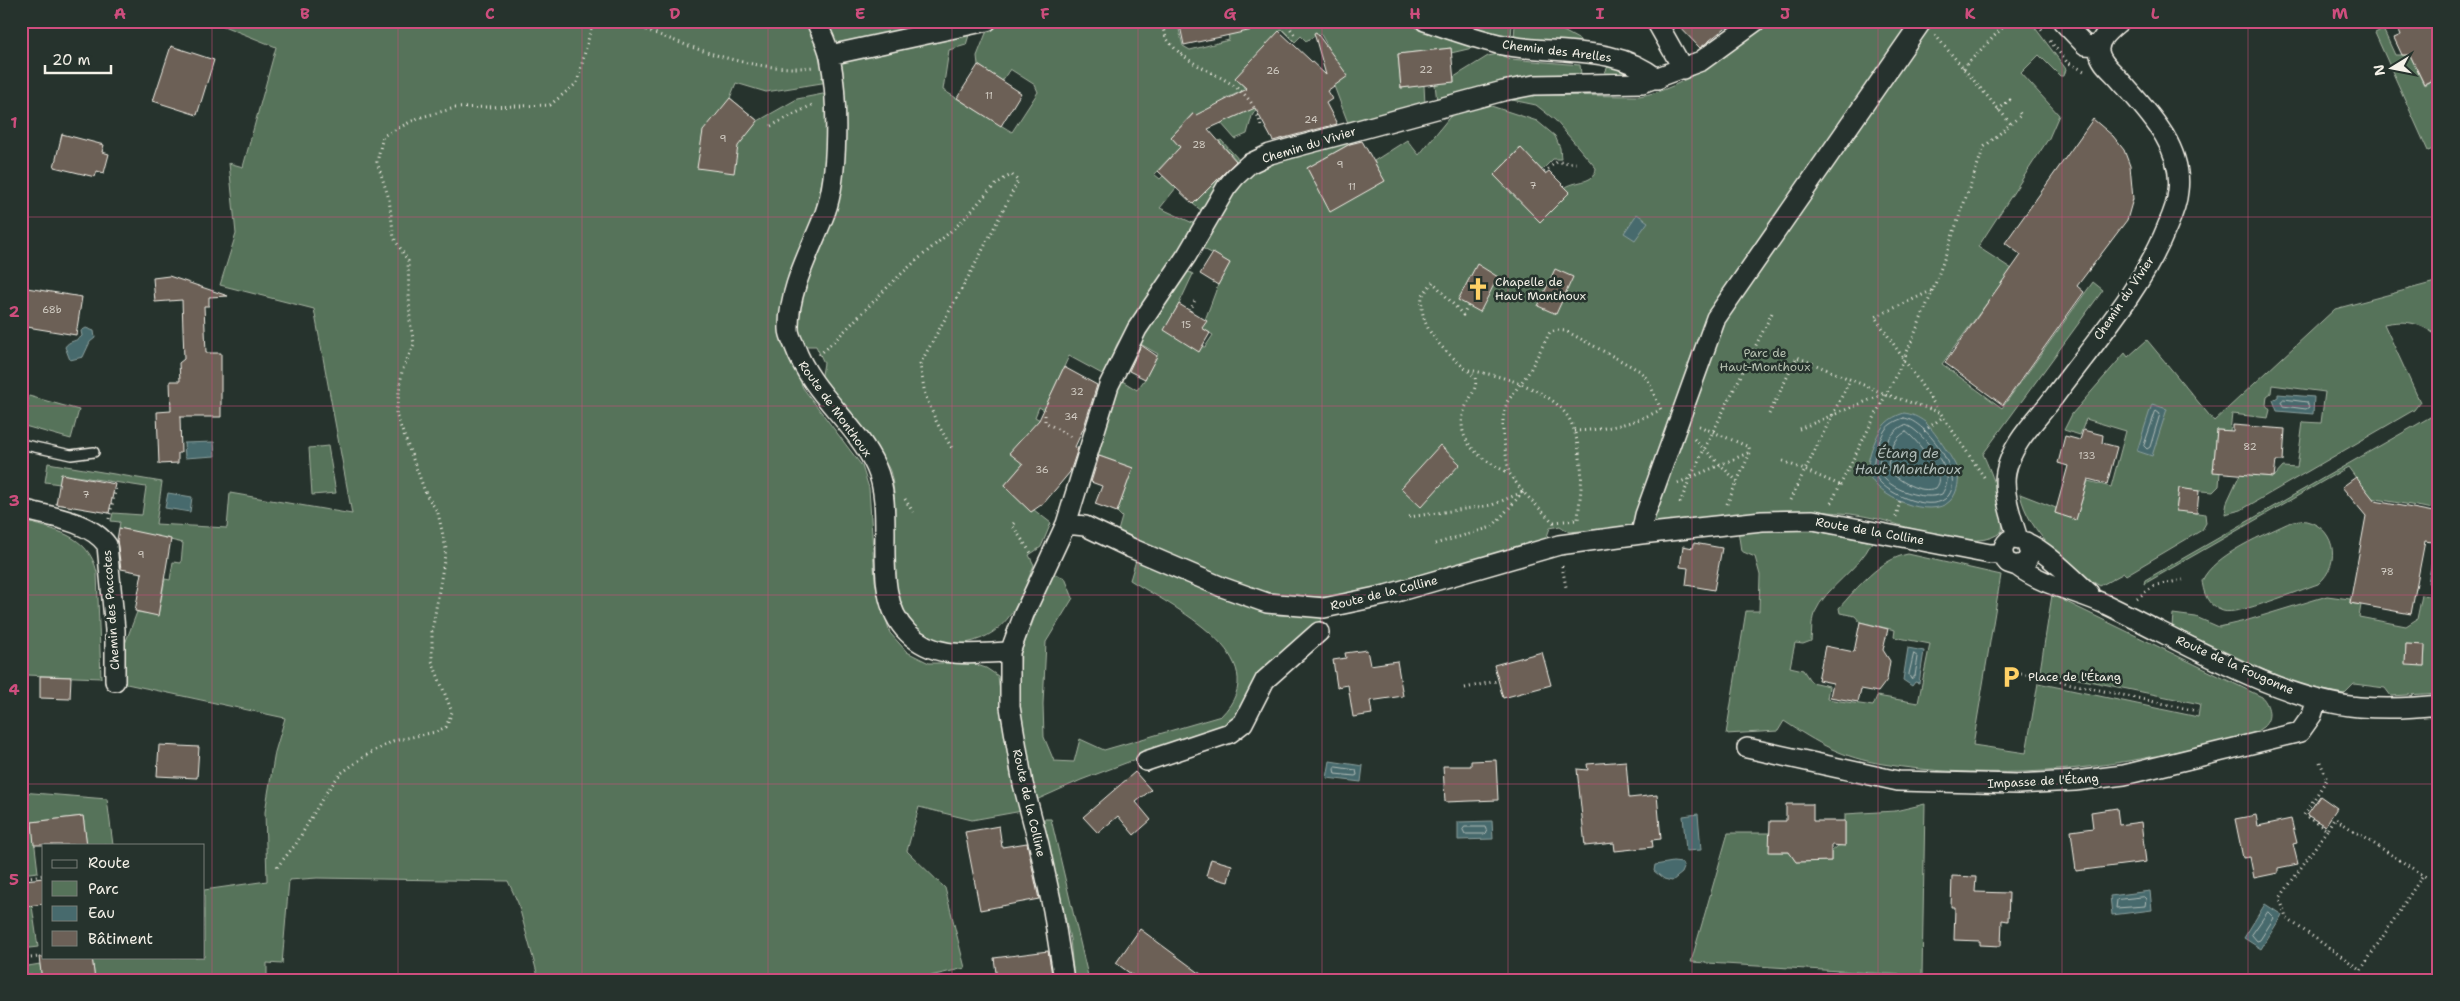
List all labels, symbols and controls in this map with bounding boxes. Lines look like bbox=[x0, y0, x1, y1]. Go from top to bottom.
text: A bbox=[114, 3, 126, 24]
text: B bbox=[300, 3, 310, 24]
text: C bbox=[485, 3, 495, 24]
text: D bbox=[669, 3, 681, 24]
text: E bbox=[855, 3, 865, 24]
text: F bbox=[1040, 3, 1050, 24]
text: G bbox=[1224, 3, 1237, 24]
text: H bbox=[1409, 3, 1421, 24]
text: I bbox=[1596, 3, 1605, 24]
text: J bbox=[1780, 3, 1790, 24]
text: K bbox=[1965, 3, 1976, 24]
text: L bbox=[2151, 3, 2160, 24]
text: M bbox=[2332, 3, 2349, 24]
street label: Chemin des Arelles bbox=[1501, 36, 1613, 66]
scale bar bbox=[45, 42, 111, 74]
north arrow bbox=[2368, 42, 2418, 92]
text: 20 m bbox=[52, 50, 91, 70]
house number: 22 bbox=[1419, 63, 1433, 76]
text: N bbox=[2369, 63, 2389, 77]
house number: 26 bbox=[1266, 64, 1280, 77]
house number: 11 bbox=[985, 89, 993, 102]
text: 1 bbox=[10, 112, 18, 133]
house number: 24 bbox=[1304, 113, 1318, 126]
street label: Chemin du Vivier bbox=[1260, 123, 1358, 167]
house number: 9 bbox=[720, 132, 727, 145]
house number: 28 bbox=[1192, 138, 1206, 151]
house number: 9 bbox=[1337, 158, 1344, 171]
house number: 7 bbox=[1530, 179, 1537, 192]
house number: 11 bbox=[1348, 180, 1356, 193]
street label: Chemin du Vivier bbox=[2090, 253, 2158, 343]
place label: Chapelle de Haut Monthoux bbox=[1495, 274, 1586, 304]
church icon: Chapelle de Haut Monthoux bbox=[1465, 276, 1491, 302]
text: 2 bbox=[8, 301, 20, 322]
house number: 68b bbox=[42, 303, 62, 316]
house number: 15 bbox=[1181, 318, 1191, 331]
park label: Parc de Haut-Monthoux bbox=[1720, 345, 1810, 375]
street label: Route de Monthoux bbox=[795, 358, 875, 460]
house number: 32 bbox=[1070, 385, 1084, 398]
house number: 34 bbox=[1064, 410, 1078, 423]
house number: 82 bbox=[2243, 440, 2257, 453]
water label: Étang de Haut Monthoux bbox=[1855, 444, 1962, 478]
house number: 133 bbox=[2078, 449, 2096, 462]
house number: 36 bbox=[1035, 463, 1049, 476]
house number: 7 bbox=[83, 488, 90, 501]
text: 3 bbox=[8, 490, 20, 511]
street label: Route de la Colline bbox=[1814, 514, 1926, 548]
house number: 9 bbox=[138, 548, 145, 561]
street label: Chemin des Paccotes bbox=[99, 549, 123, 671]
house number: 78 bbox=[2380, 565, 2394, 578]
street label: Route de la Colline bbox=[1329, 572, 1440, 614]
street label: Route de la Fougonne bbox=[2173, 632, 2297, 698]
parking icon: Place de l'Étang bbox=[1998, 664, 2024, 690]
place label: Place de l'Étang bbox=[2028, 669, 2121, 685]
text: 4 bbox=[8, 679, 20, 700]
street label: Route de la Colline bbox=[1009, 748, 1049, 859]
street label: Impasse de l'Étang bbox=[1987, 770, 2099, 792]
legend bbox=[42, 844, 205, 958]
text: Route bbox=[88, 853, 130, 873]
text: 5 bbox=[9, 869, 19, 890]
text: Parc bbox=[88, 879, 119, 899]
text: Eau bbox=[88, 903, 115, 923]
text: Bâtiment bbox=[88, 929, 153, 949]

